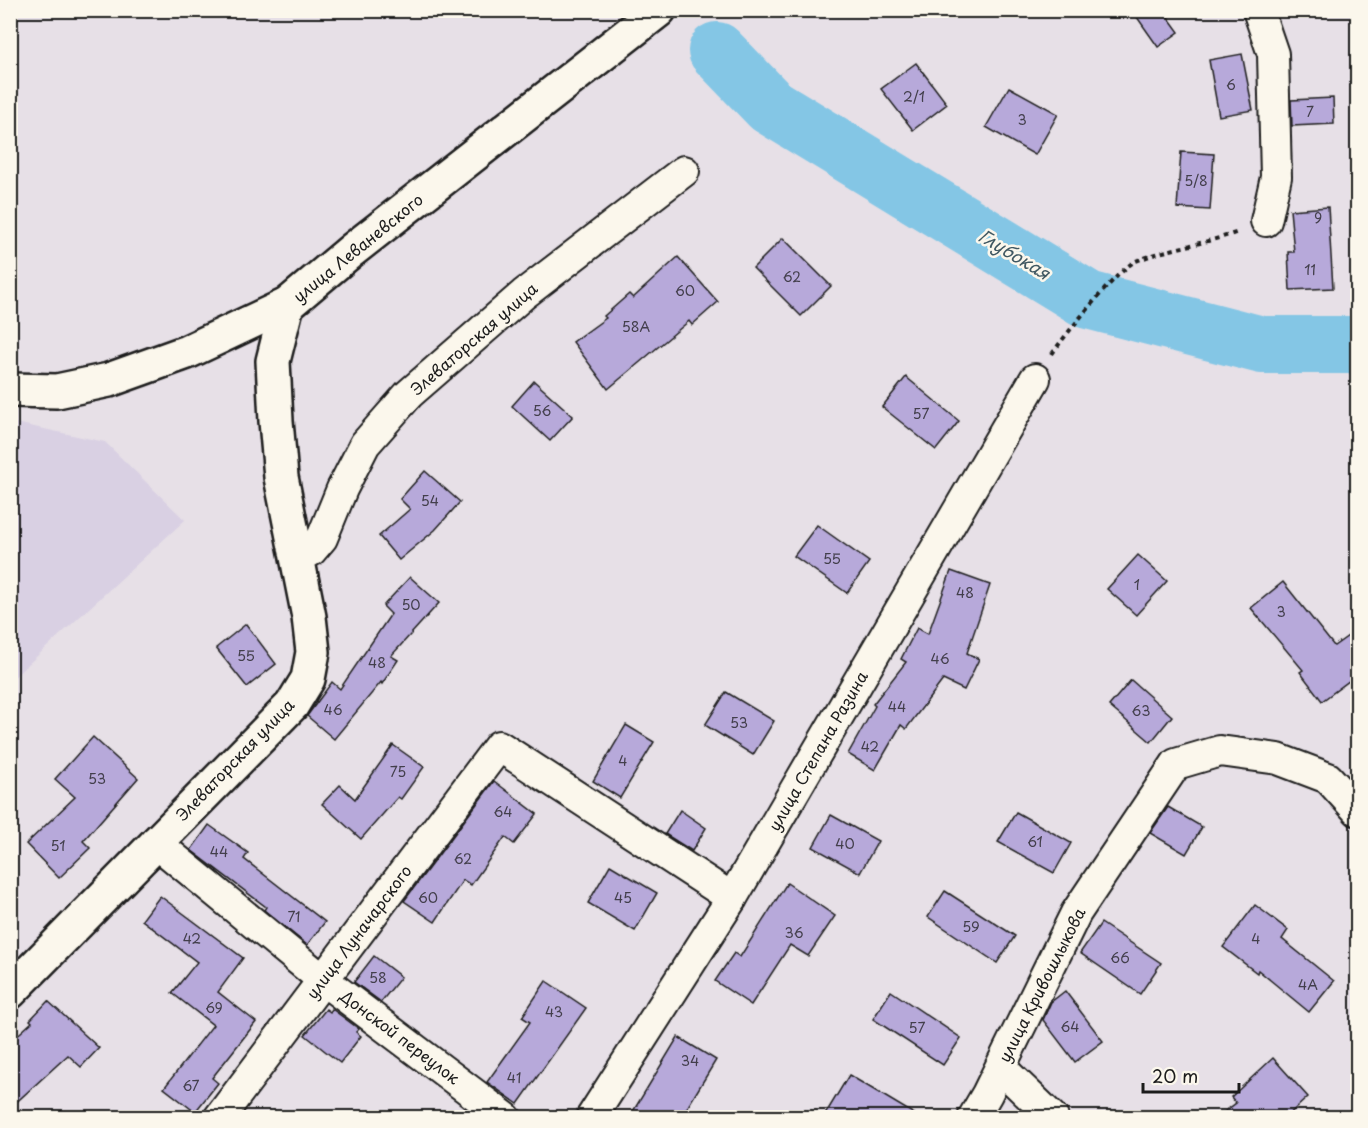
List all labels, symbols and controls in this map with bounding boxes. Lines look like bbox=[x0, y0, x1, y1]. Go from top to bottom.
house number: 6 bbox=[1226, 74, 1236, 95]
house number: 2/1 bbox=[903, 86, 925, 107]
house number: 7 bbox=[1306, 101, 1314, 122]
house number: 3 bbox=[1017, 109, 1027, 130]
house number: 5/8 bbox=[1184, 170, 1208, 191]
street label: улица Леваневского bbox=[287, 187, 428, 307]
house number: 9 bbox=[1314, 207, 1322, 228]
water label: Глубокая bbox=[974, 222, 1057, 286]
house number: 11 bbox=[1304, 259, 1316, 280]
house number: 62 bbox=[783, 266, 801, 287]
street label: Элеваторская улица bbox=[404, 276, 542, 400]
house number: 60 bbox=[675, 280, 695, 301]
house number: 58А bbox=[622, 316, 651, 337]
house number: 56 bbox=[533, 400, 552, 421]
house number: 57 bbox=[913, 403, 929, 424]
house number: 54 bbox=[421, 490, 439, 511]
house number: 55 bbox=[823, 548, 841, 569]
house number: 1 bbox=[1134, 574, 1140, 595]
house number: 48 bbox=[956, 582, 974, 603]
house number: 50 bbox=[401, 594, 421, 615]
house number: 3 bbox=[1276, 601, 1286, 622]
house number: 55 bbox=[237, 645, 255, 666]
house number: 46 bbox=[930, 648, 950, 669]
house number: 48 bbox=[368, 652, 386, 673]
street label: улица Степана Разина bbox=[761, 666, 873, 835]
street label: Элеваторская улица bbox=[169, 693, 299, 826]
house number: 44 bbox=[888, 696, 906, 717]
house number: 46 bbox=[323, 699, 343, 720]
house number: 63 bbox=[1132, 700, 1150, 721]
house number: 53 bbox=[730, 712, 748, 733]
house number: 42 bbox=[861, 736, 879, 757]
house number: 4 bbox=[618, 750, 628, 771]
house number: 75 bbox=[390, 761, 406, 782]
house number: 53 bbox=[88, 768, 106, 789]
house number: 64 bbox=[493, 801, 513, 822]
house number: 61 bbox=[1027, 831, 1043, 852]
house number: 40 bbox=[835, 833, 855, 854]
house number: 51 bbox=[51, 835, 65, 856]
house number: 44 bbox=[210, 841, 228, 862]
house number: 62 bbox=[454, 848, 472, 869]
street label: улица Луначарского bbox=[300, 859, 417, 1004]
house number: 60 bbox=[418, 887, 438, 908]
house number: 45 bbox=[614, 887, 632, 908]
street label: улица Кривошлыкова bbox=[992, 903, 1091, 1066]
house number: 71 bbox=[287, 906, 301, 927]
house number: 59 bbox=[962, 916, 980, 937]
house number: 36 bbox=[784, 922, 804, 943]
house number: 42 bbox=[183, 928, 201, 949]
house number: 4 bbox=[1251, 928, 1261, 949]
house number: 66 bbox=[1110, 947, 1130, 968]
house number: 58 bbox=[369, 967, 387, 988]
house number: 4А bbox=[1298, 974, 1318, 995]
street label: Донской переулок bbox=[335, 983, 466, 1089]
house number: 69 bbox=[205, 997, 223, 1018]
house number: 43 bbox=[545, 1001, 563, 1022]
house number: 64 bbox=[1060, 1016, 1080, 1037]
house number: 57 bbox=[909, 1017, 925, 1038]
house number: 34 bbox=[681, 1050, 699, 1071]
scale bar bbox=[1143, 1056, 1239, 1094]
text: 20 m bbox=[1152, 1062, 1198, 1089]
house number: 41 bbox=[507, 1067, 521, 1088]
house number: 67 bbox=[182, 1075, 200, 1096]

